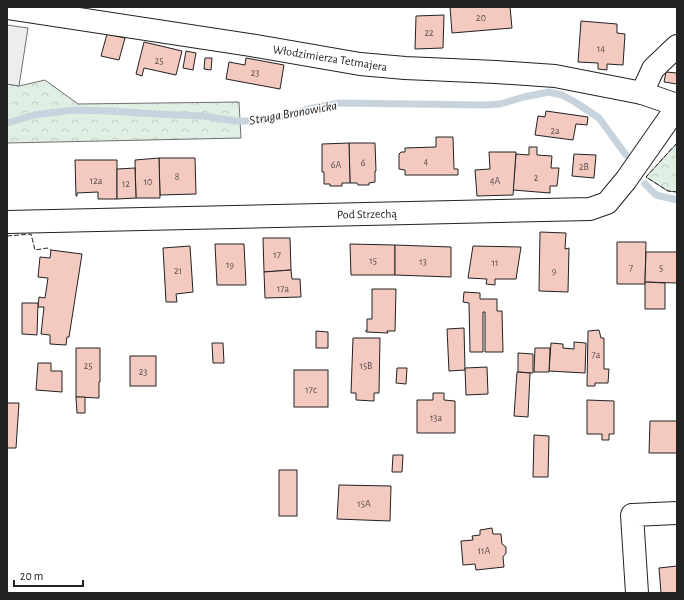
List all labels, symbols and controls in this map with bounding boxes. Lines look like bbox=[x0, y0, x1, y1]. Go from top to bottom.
house number: 20 bbox=[476, 13, 486, 23]
house number: 22 bbox=[424, 28, 434, 38]
street label: Włodzimierza Tetmajera bbox=[272, 43, 389, 74]
house number: 14 bbox=[597, 44, 605, 54]
house number: 25 bbox=[155, 56, 163, 66]
house number: 23 bbox=[251, 68, 259, 78]
water label: Struga Bronowicka bbox=[248, 99, 338, 128]
house number: 2a bbox=[550, 126, 560, 136]
house number: 4 bbox=[424, 157, 429, 167]
house number: 6 bbox=[361, 158, 366, 168]
house number: 6A bbox=[331, 160, 341, 170]
house number: 2B bbox=[579, 162, 589, 172]
house number: 8 bbox=[175, 172, 180, 182]
house number: 2 bbox=[534, 173, 539, 183]
house number: 12a bbox=[90, 176, 103, 186]
house number: 4A bbox=[490, 176, 501, 186]
house number: 10 bbox=[144, 177, 152, 187]
house number: 12 bbox=[122, 179, 130, 189]
street label: Pod Strzechą bbox=[337, 207, 398, 221]
house number: 17 bbox=[273, 250, 281, 260]
house number: 15 bbox=[369, 256, 377, 266]
house number: 13 bbox=[419, 257, 427, 267]
house number: 11 bbox=[492, 258, 498, 268]
house number: 19 bbox=[226, 260, 234, 270]
house number: 7 bbox=[629, 263, 633, 273]
house number: 5 bbox=[659, 263, 663, 273]
house number: 21 bbox=[174, 266, 182, 276]
house number: 9 bbox=[552, 266, 557, 276]
house number: 17a bbox=[277, 284, 289, 294]
house number: 7a bbox=[592, 350, 601, 360]
house number: 25 bbox=[84, 361, 92, 371]
house number: 15B bbox=[360, 361, 373, 371]
house number: 23 bbox=[139, 367, 147, 377]
house number: 17c bbox=[305, 385, 317, 395]
house number: 13a bbox=[430, 413, 442, 423]
house number: 15A bbox=[357, 499, 371, 509]
house number: 11A bbox=[478, 546, 491, 556]
scale bar bbox=[14, 562, 83, 588]
text: 20 m bbox=[20, 570, 43, 582]

